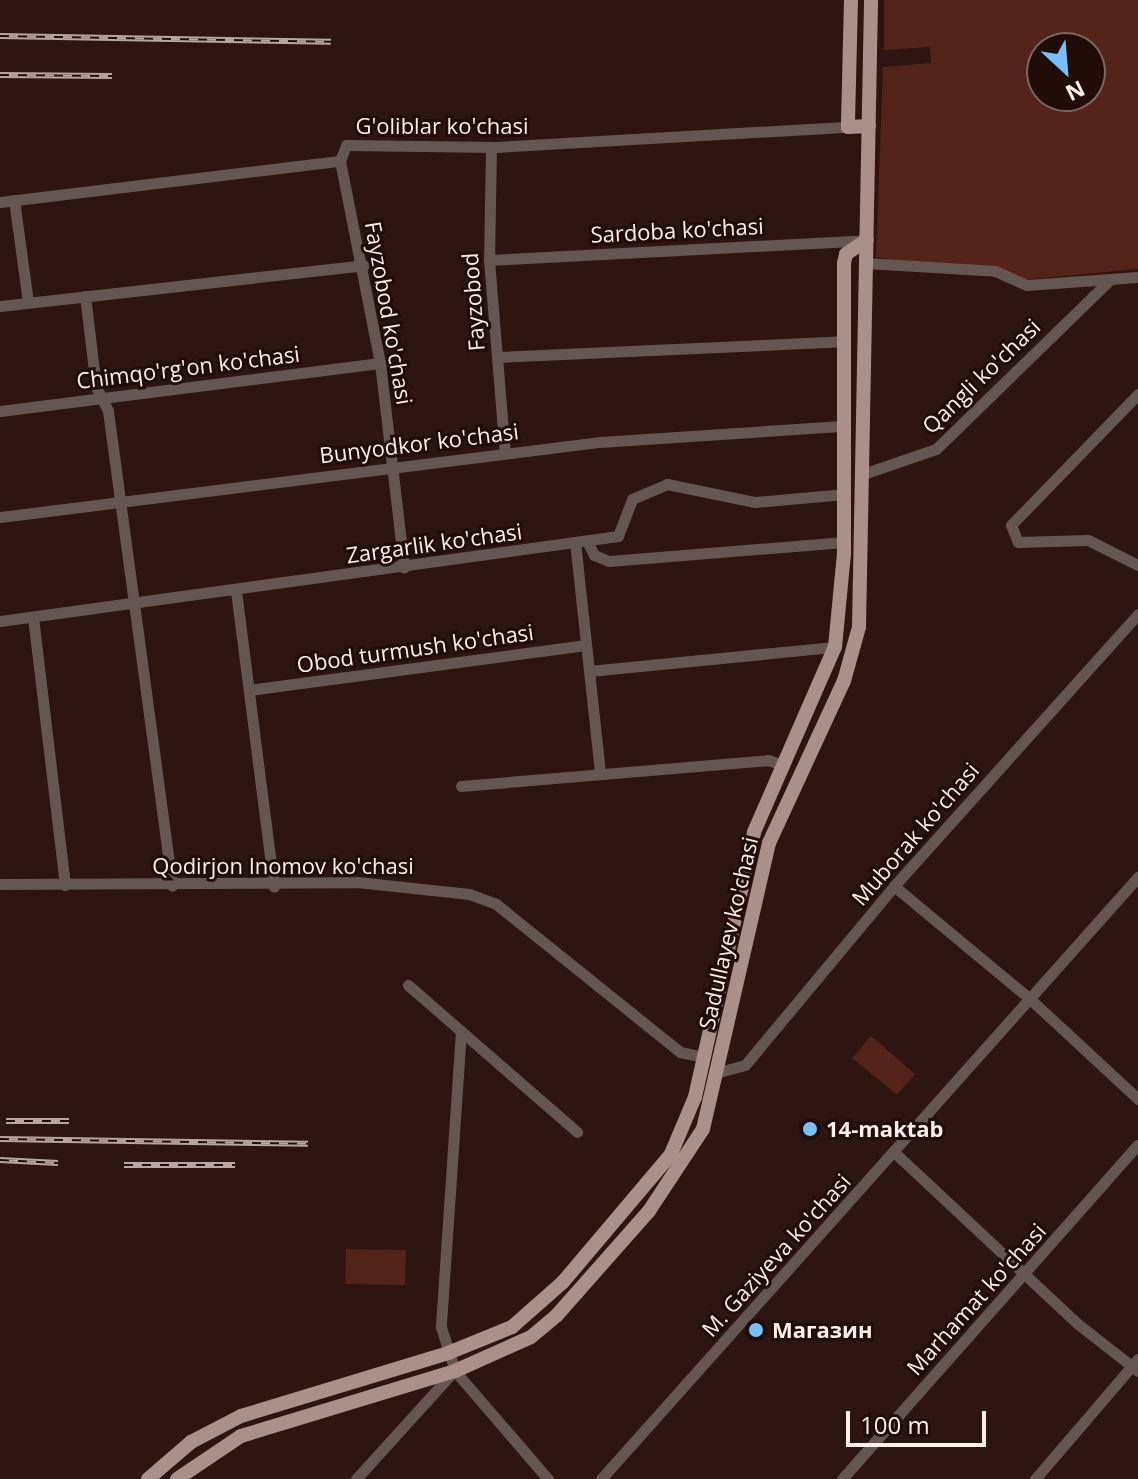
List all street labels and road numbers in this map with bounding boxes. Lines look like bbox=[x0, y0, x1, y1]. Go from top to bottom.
street label: G'oliblar ko'chasi bbox=[355, 113, 529, 139]
street label: Sardoba ko'chasi bbox=[590, 212, 764, 248]
street label: Fayzobod ko'chasi bbox=[360, 219, 418, 407]
street label: Fayzobod bbox=[456, 252, 490, 352]
street label: Qangli ko'chasi bbox=[917, 313, 1045, 439]
street label: Chimqo'rg'on ko'chasi bbox=[75, 340, 301, 394]
street label: Bunyodkor ko'chasi bbox=[318, 418, 520, 468]
street label: Zargarlik ko'chasi bbox=[344, 518, 524, 568]
street label: Obod turmush ko'chasi bbox=[295, 618, 535, 678]
street label: Muborak ko'chasi bbox=[846, 757, 984, 911]
street label: Sadullayev ko'chasi bbox=[693, 834, 763, 1032]
street label: Qodirjon Inomov ko'chasi bbox=[152, 853, 414, 879]
street label: M. Gaziyeva ko'chasi bbox=[696, 1168, 856, 1342]
street label: Marhamat ko'chasi bbox=[901, 1218, 1051, 1380]

